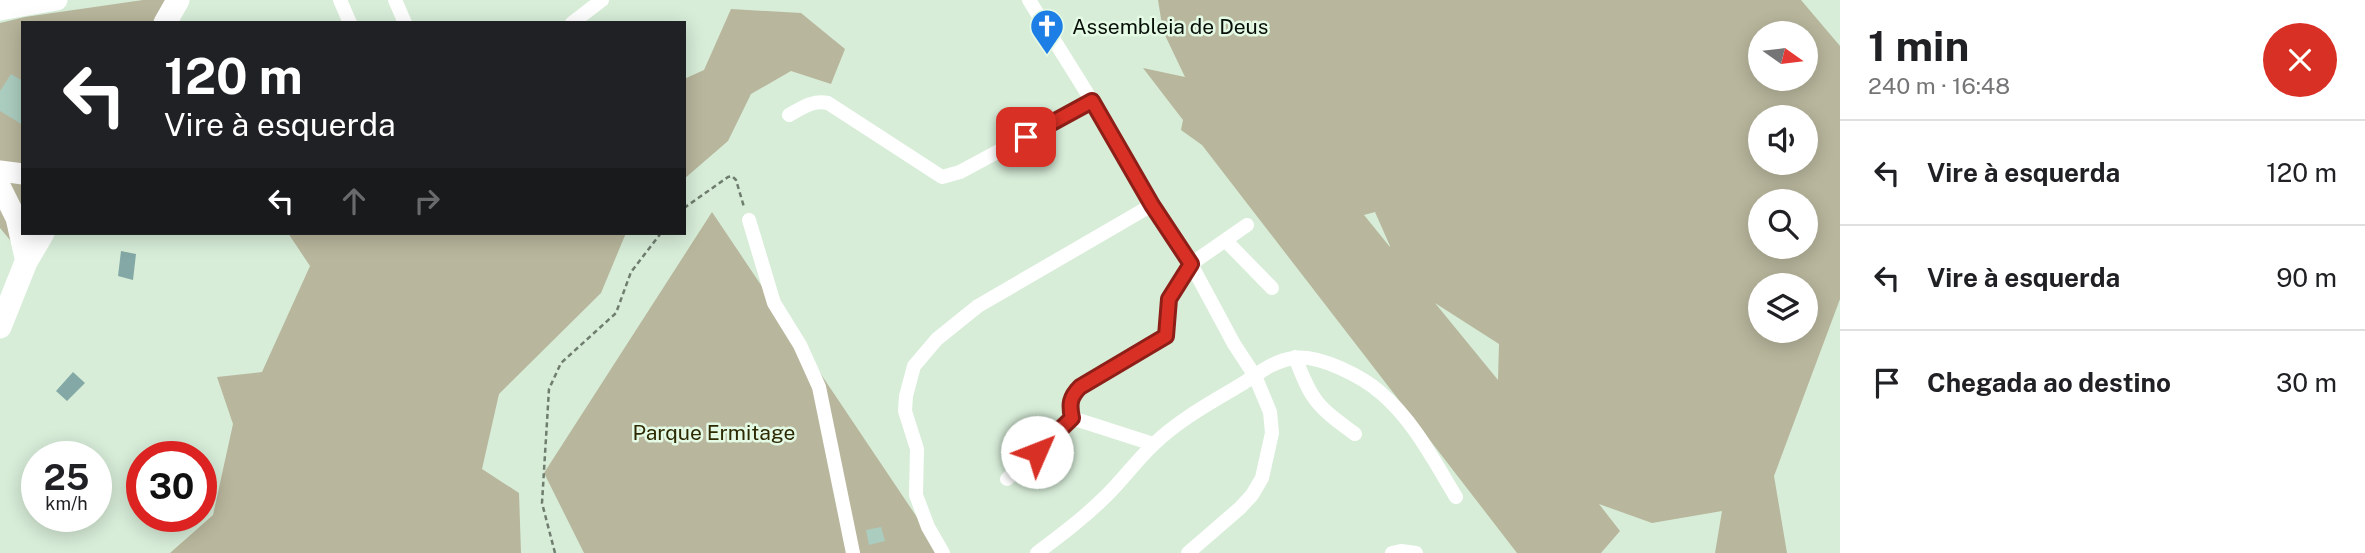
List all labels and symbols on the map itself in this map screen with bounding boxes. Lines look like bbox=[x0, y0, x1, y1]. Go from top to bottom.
church icon: Assembleia de Deus bbox=[1028, 7, 1066, 56]
place label: Assembleia de Deus bbox=[1072, 14, 1268, 39]
north arrow bbox=[1748, 21, 1818, 91]
pin bbox=[996, 107, 1056, 167]
position arrow bbox=[1000, 415, 1074, 489]
park label: Parque Ermitage bbox=[632, 420, 796, 445]
speed limit sign: 30 bbox=[126, 441, 217, 532]

